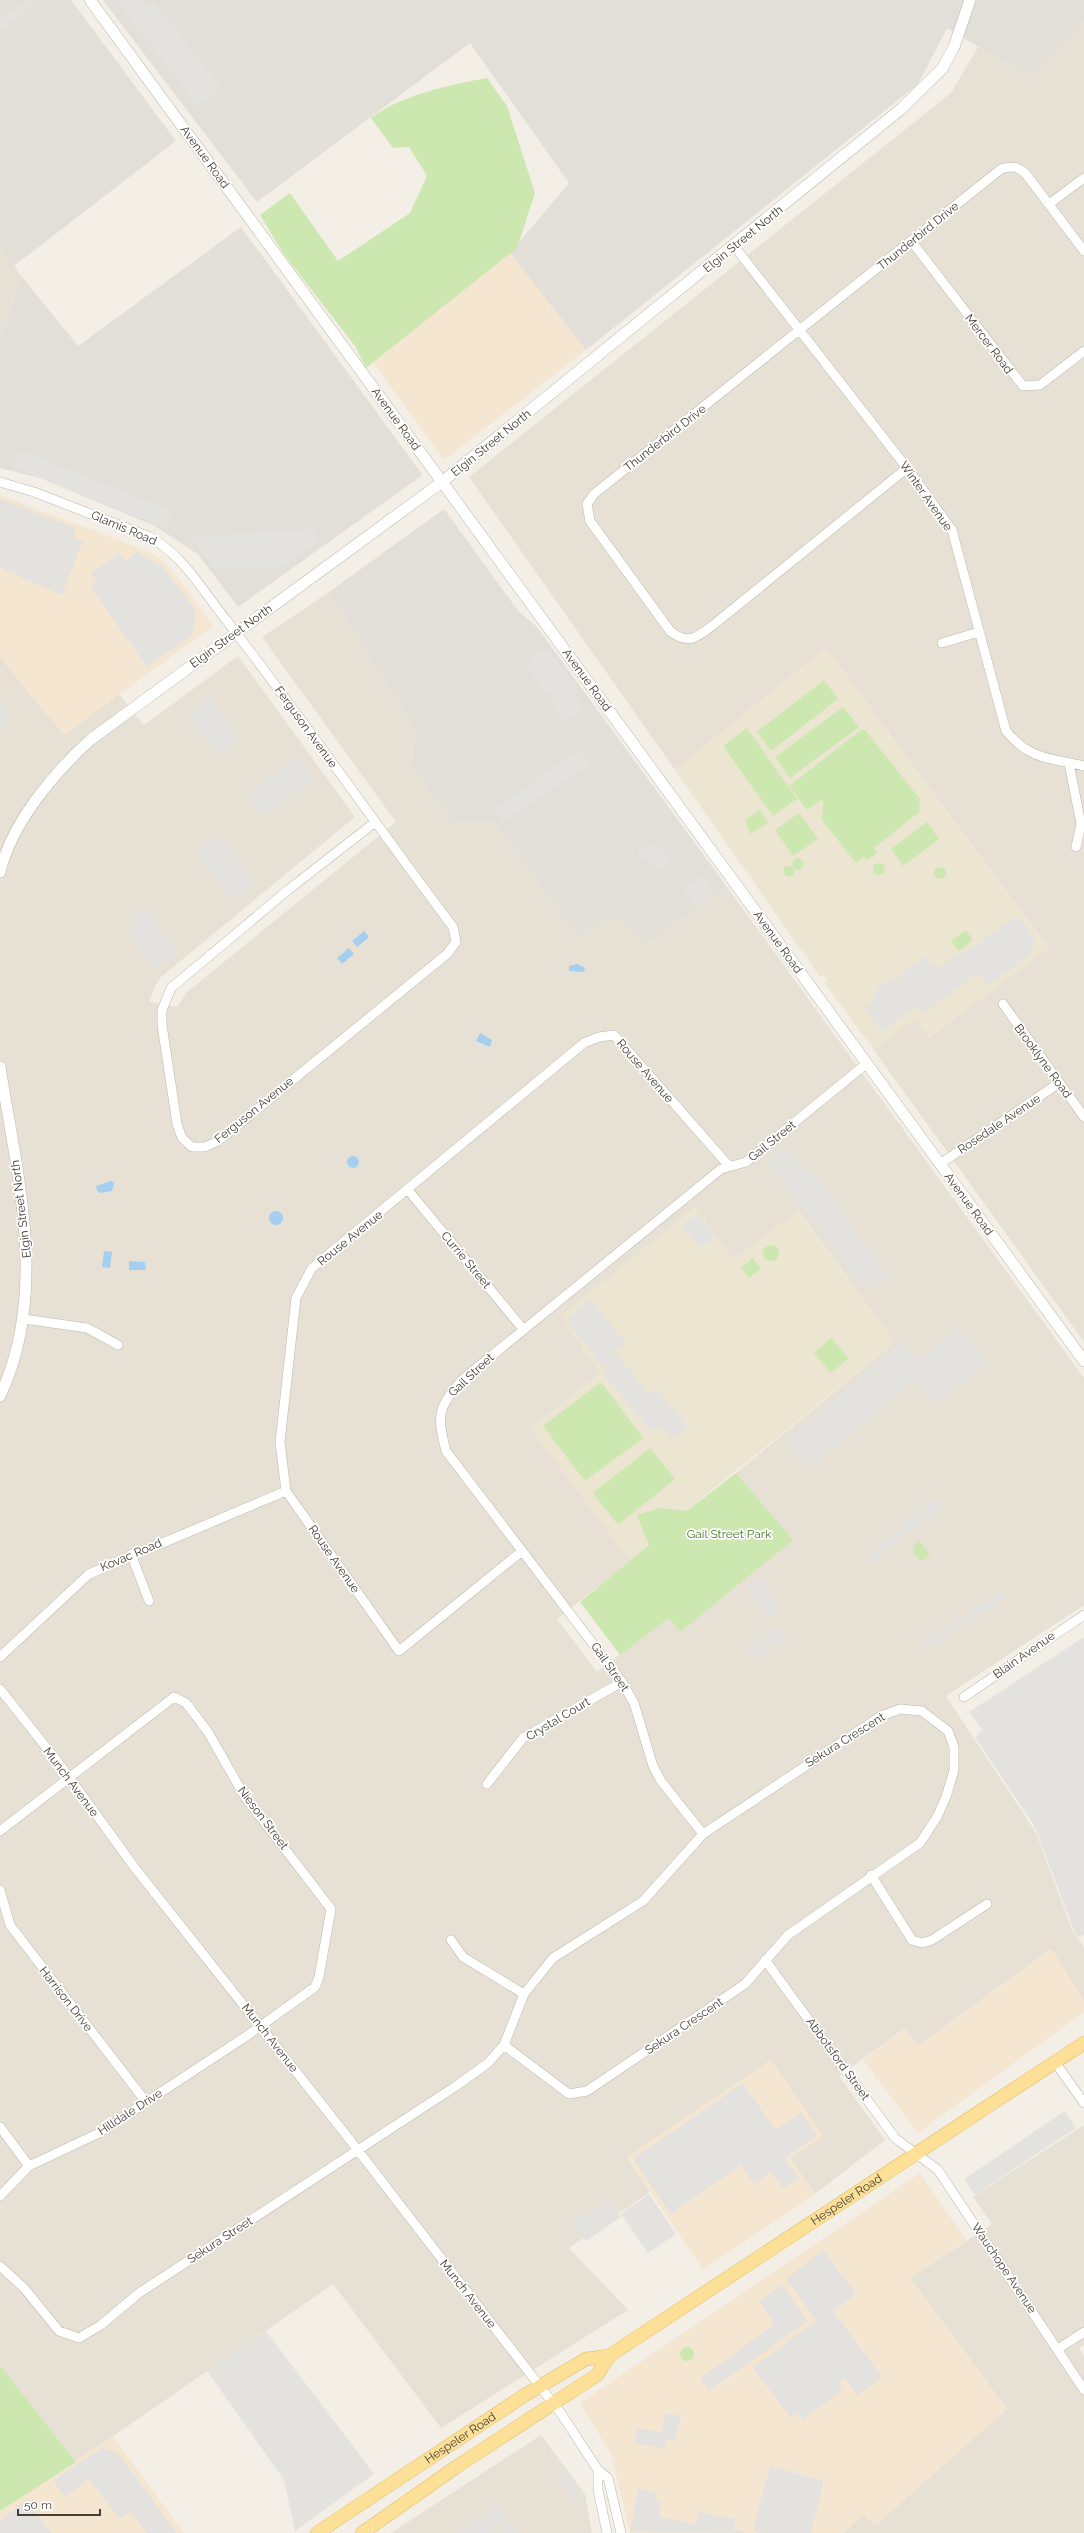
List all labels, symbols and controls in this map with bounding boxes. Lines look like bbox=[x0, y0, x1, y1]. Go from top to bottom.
street label: Avenue Road bbox=[178, 123, 232, 191]
street label: Thunderbird Drive bbox=[875, 199, 961, 273]
street label: Elgin Street North bbox=[700, 203, 786, 275]
street label: Mercer Road bbox=[962, 311, 1016, 377]
street label: Avenue Road bbox=[369, 385, 423, 453]
street label: Thunderbird Drive bbox=[621, 402, 709, 474]
street label: Elgin Street North bbox=[448, 407, 534, 479]
street label: Winter Avenue bbox=[897, 458, 955, 534]
street label: Glamis Road bbox=[89, 508, 159, 548]
street label: Elgin Street North bbox=[187, 601, 275, 671]
street label: Avenue Road bbox=[560, 646, 614, 714]
street label: Ferguson Avenue bbox=[272, 684, 340, 770]
street label: Avenue Road bbox=[751, 908, 805, 976]
street label: Brooklyne Road bbox=[1011, 1021, 1075, 1101]
street label: Rouse Avenue bbox=[614, 1036, 676, 1106]
street label: Ferguson Avenue bbox=[212, 1074, 296, 1146]
street label: Rosedale Avenue bbox=[955, 1091, 1043, 1157]
street label: Gail Street bbox=[745, 1118, 799, 1164]
street label: Elgin Street North bbox=[8, 1159, 34, 1259]
street label: Avenue Road bbox=[942, 1170, 996, 1238]
street label: Rouse Avenue bbox=[315, 1208, 385, 1268]
street label: Currie Street bbox=[438, 1229, 494, 1291]
street label: Gail Street bbox=[445, 1350, 497, 1400]
street label: Rouse Avenue bbox=[305, 1522, 363, 1596]
park label: Gail Street Park bbox=[687, 1527, 772, 1541]
street label: Kovac Road bbox=[98, 1536, 164, 1574]
street label: Blain Avenue bbox=[990, 1629, 1058, 1681]
street label: Gail Street bbox=[588, 1640, 632, 1694]
street label: Crystal Court bbox=[524, 1694, 592, 1744]
street label: Sekura Crescent bbox=[803, 1710, 887, 1770]
street label: Munch Avenue bbox=[40, 1745, 102, 1819]
street label: Nieson Street bbox=[235, 1784, 291, 1852]
street label: Harrison Drive bbox=[36, 1964, 96, 2034]
street label: Sekura Crescent bbox=[642, 1995, 726, 2057]
street label: Munch Avenue bbox=[239, 2001, 301, 2075]
street label: Abbotsford Street bbox=[803, 2015, 873, 2103]
street label: Hilldale Drive bbox=[95, 2086, 165, 2138]
street label: Hespeler Road bbox=[808, 2171, 885, 2228]
street label: Sekura Street bbox=[185, 2214, 255, 2266]
street label: Wauchope Avenue bbox=[969, 2220, 1039, 2316]
street label: Munch Avenue bbox=[437, 2257, 499, 2331]
street label: Hespeler Road bbox=[422, 2409, 498, 2466]
scale bar bbox=[18, 2491, 100, 2517]
text: 50 m bbox=[24, 2498, 52, 2512]

